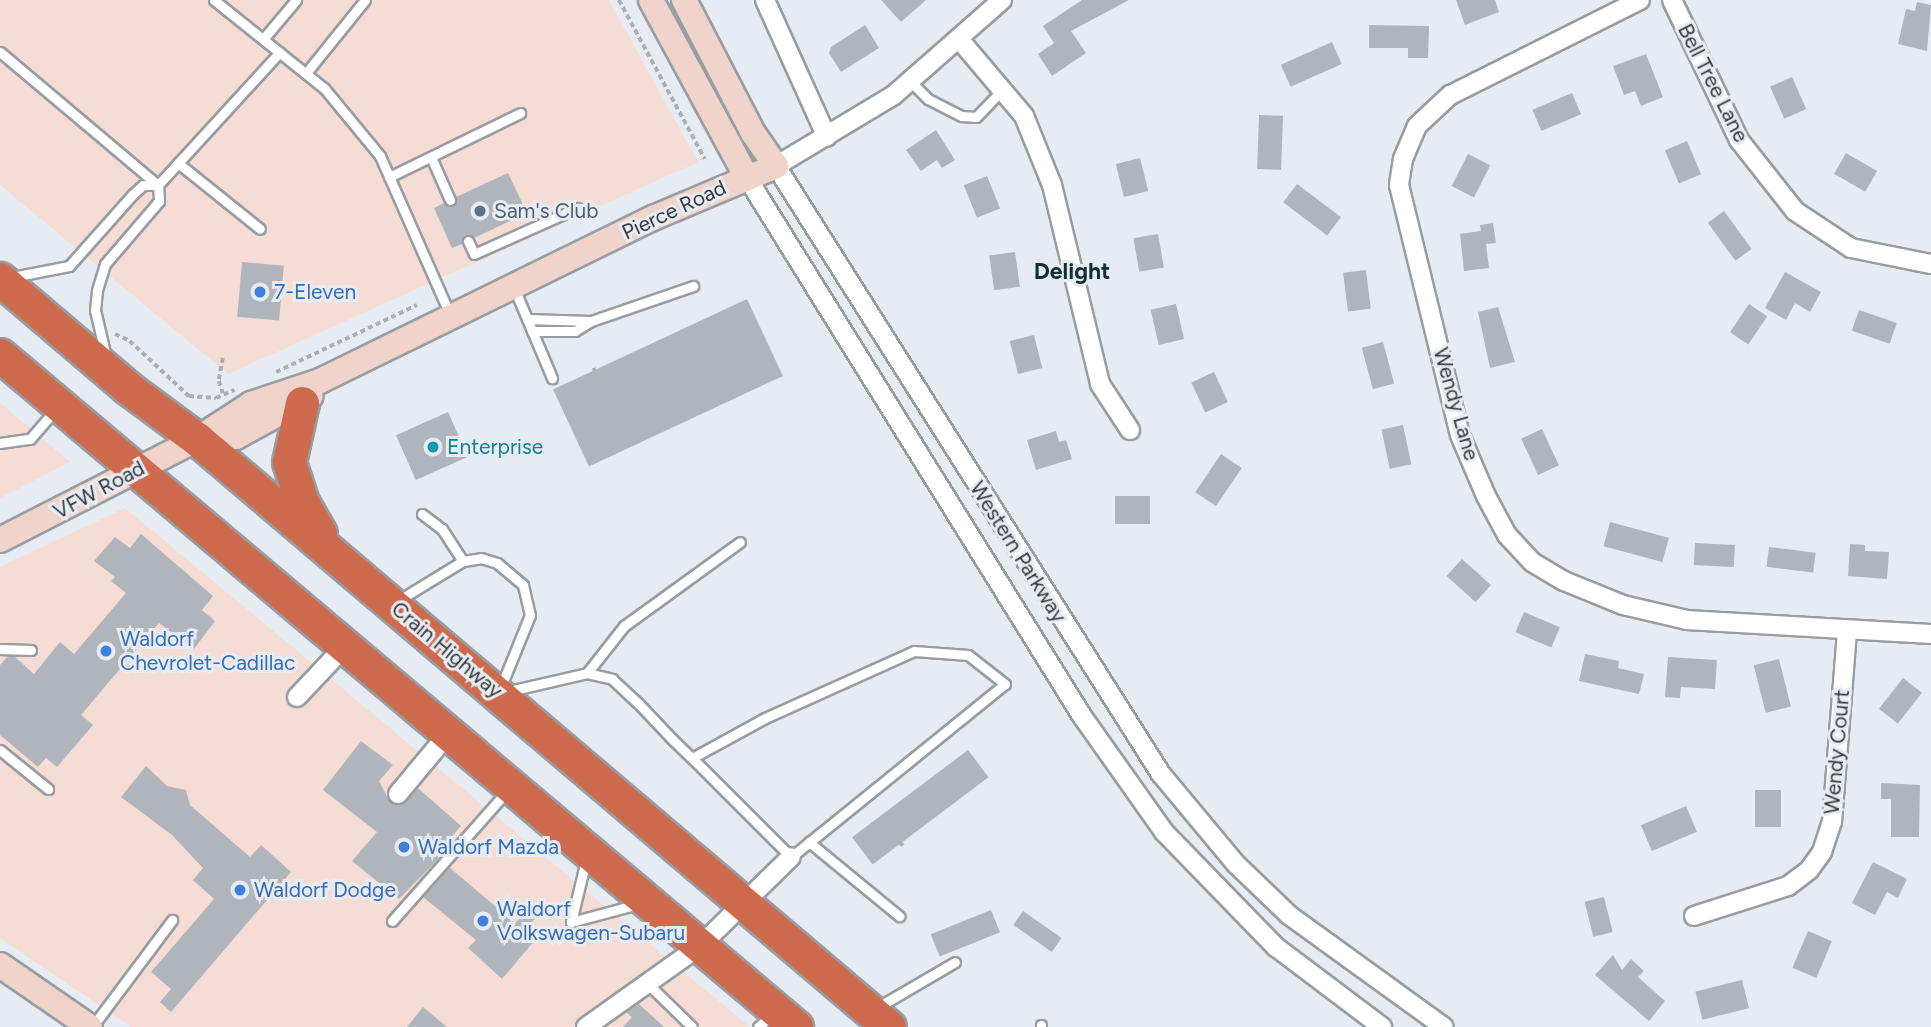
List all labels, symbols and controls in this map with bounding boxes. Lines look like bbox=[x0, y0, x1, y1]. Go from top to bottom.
street label: Bell Tree Lane bbox=[1672, 20, 1754, 146]
street label: Pierce Road bbox=[618, 175, 730, 245]
place label: Sam's Club bbox=[494, 198, 598, 224]
marker: Sam's Club bbox=[472, 203, 488, 219]
district label: Delight bbox=[1034, 257, 1110, 285]
place label: 7-Eleven bbox=[274, 279, 356, 305]
marker: 7-Eleven bbox=[252, 284, 268, 300]
street label: Wendy Lane bbox=[1428, 345, 1484, 463]
place label: Enterprise bbox=[447, 434, 543, 460]
marker: Enterprise bbox=[425, 439, 441, 455]
street label: VFW Road bbox=[49, 455, 149, 525]
street label: Western Parkway bbox=[964, 477, 1072, 627]
street label: Crain Highway bbox=[386, 596, 508, 704]
place label: Waldorf Chevrolet-Cadillac bbox=[120, 626, 295, 676]
marker: Waldorf Chevrolet-Cadillac bbox=[98, 643, 114, 659]
street label: Wendy Court bbox=[1819, 689, 1855, 815]
place label: Waldorf Mazda bbox=[418, 834, 559, 860]
marker: Waldorf Mazda bbox=[396, 839, 412, 855]
place label: Waldorf Dodge bbox=[254, 877, 396, 903]
marker: Waldorf Dodge bbox=[232, 882, 248, 898]
place label: Waldorf Volkswagen-Subaru bbox=[497, 896, 685, 946]
marker: Waldorf Volkswagen-Subaru bbox=[475, 913, 491, 929]

